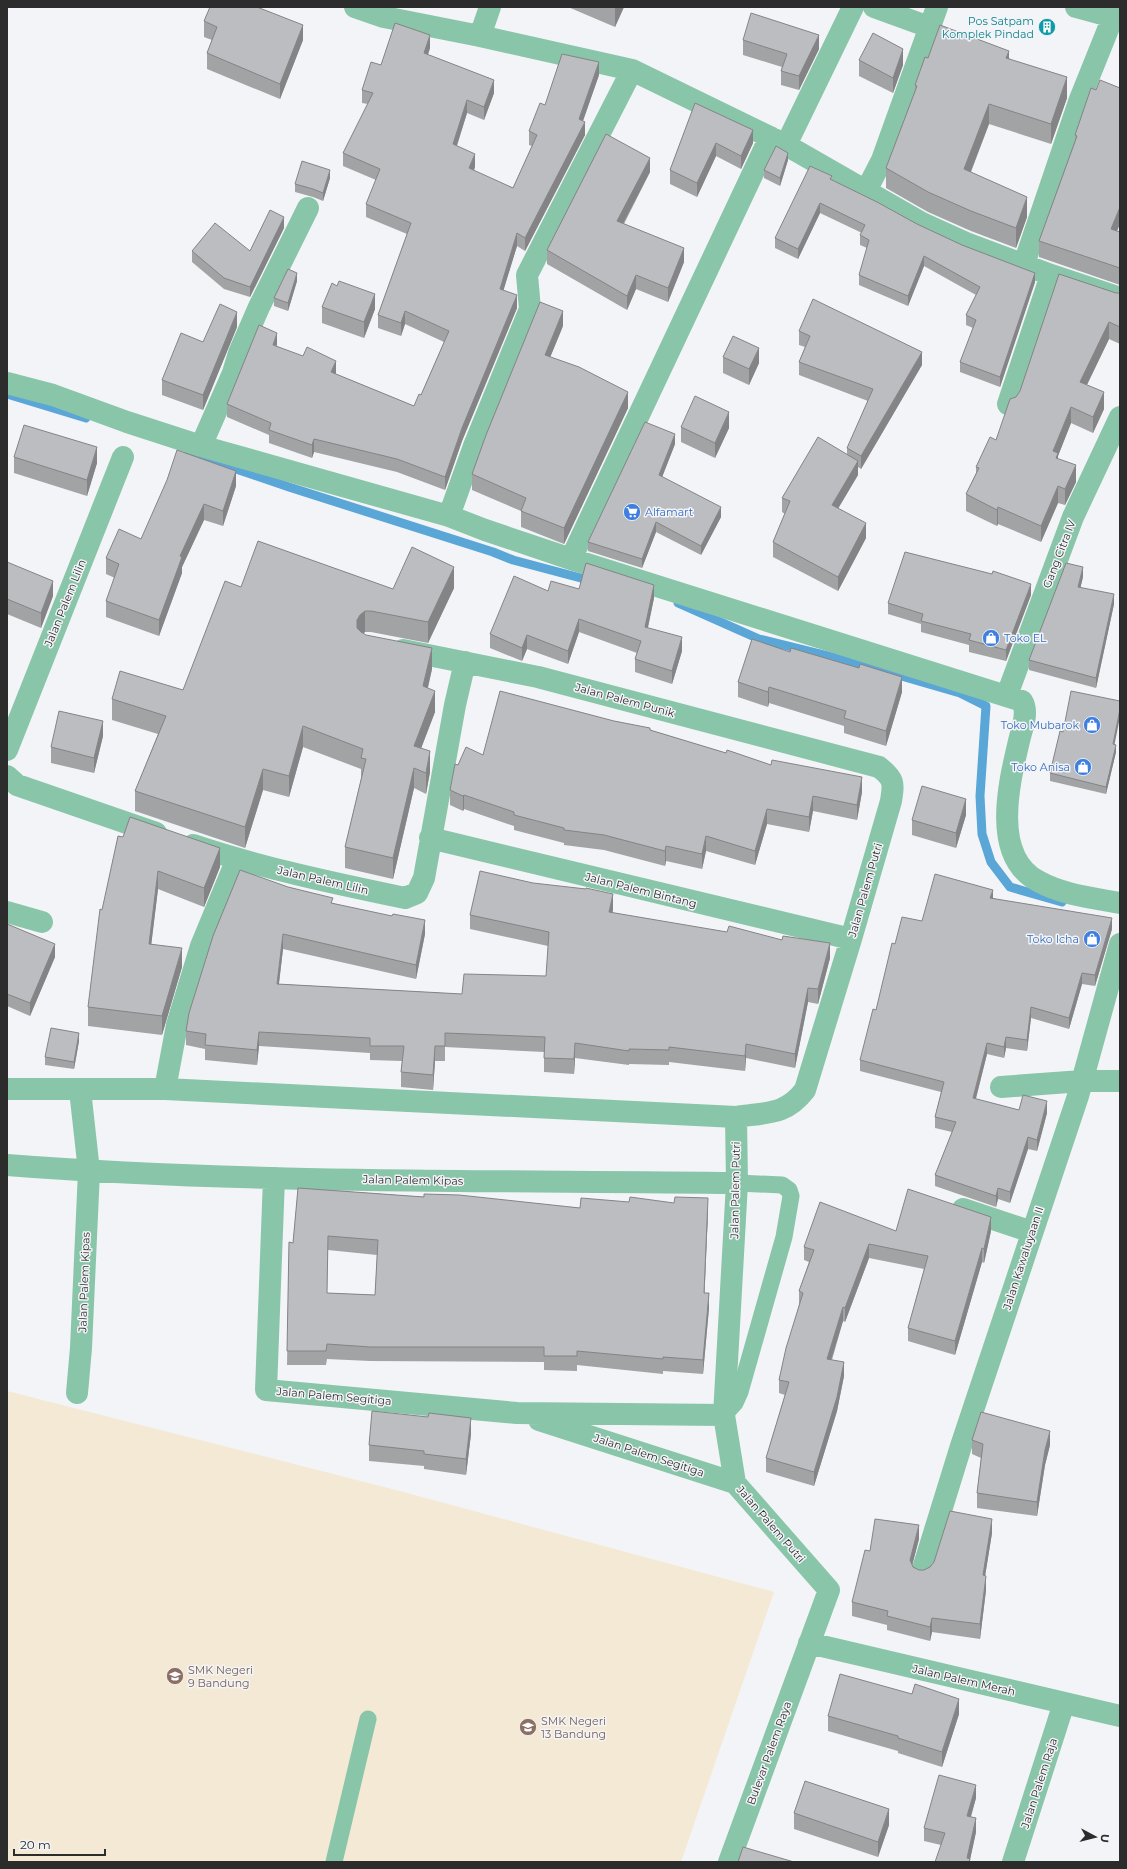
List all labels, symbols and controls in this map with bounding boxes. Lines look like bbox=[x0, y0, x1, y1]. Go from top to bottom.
place label: Pos Satpam Komplek Pindad bbox=[942, 14, 1034, 41]
building icon: Pos Satpam Komplek Pindad bbox=[1037, 17, 1057, 37]
supermarket icon: Alfamart bbox=[622, 502, 642, 522]
place label: Alfamart bbox=[645, 505, 694, 519]
street label: Gang Citra IV bbox=[1040, 518, 1079, 590]
street label: Jalan Palem Lilin bbox=[41, 557, 89, 650]
shop icon: Toko EL bbox=[981, 628, 1001, 648]
place label: Toko EL bbox=[1004, 631, 1047, 645]
street label: Jalan Palem Punik bbox=[573, 680, 677, 720]
shop icon: Toko Mubarok bbox=[1082, 715, 1102, 735]
place label: Toko Mubarok bbox=[1001, 718, 1079, 732]
shop icon: Toko Anisa bbox=[1073, 757, 1093, 777]
place label: Toko Anisa bbox=[1011, 760, 1070, 774]
street label: Jalan Palem Putri bbox=[845, 841, 885, 940]
street label: Jalan Palem Lilin bbox=[275, 862, 370, 897]
street label: Jalan Palem Bintang bbox=[583, 869, 698, 911]
shop icon: Toko Icha bbox=[1082, 929, 1102, 949]
place label: Toko Icha bbox=[1027, 932, 1079, 946]
street label: Jalan Palem Putri bbox=[727, 1141, 743, 1240]
street label: Jalan Palem Kipas bbox=[362, 1172, 464, 1188]
street label: Jalan Kawaluyaan II bbox=[999, 1205, 1046, 1312]
street label: Jalan Palem Kipas bbox=[75, 1231, 93, 1333]
street label: Jalan Palem Segitiga bbox=[275, 1384, 392, 1408]
street label: Jalan Palem Segitiga bbox=[591, 1430, 706, 1479]
street label: Jalan Palem Putri bbox=[733, 1482, 808, 1565]
street label: Jalan Palem Merah bbox=[910, 1661, 1017, 1699]
place label: SMK Negeri 9 Bandung bbox=[188, 1663, 253, 1690]
school or university icon: SMK Negeri 9 Bandung bbox=[165, 1666, 185, 1686]
street label: Bulevar Palem Raya bbox=[744, 1699, 794, 1807]
place label: SMK Negeri 13 Bandung bbox=[541, 1714, 606, 1741]
school or university icon: SMK Negeri 13 Bandung bbox=[518, 1717, 538, 1737]
street label: Jalan Palem Raja bbox=[1018, 1736, 1060, 1831]
north arrow bbox=[1075, 1817, 1115, 1857]
scale bar bbox=[14, 1831, 105, 1857]
text: U bbox=[1097, 1833, 1112, 1843]
text: 20 m bbox=[20, 1837, 51, 1852]

